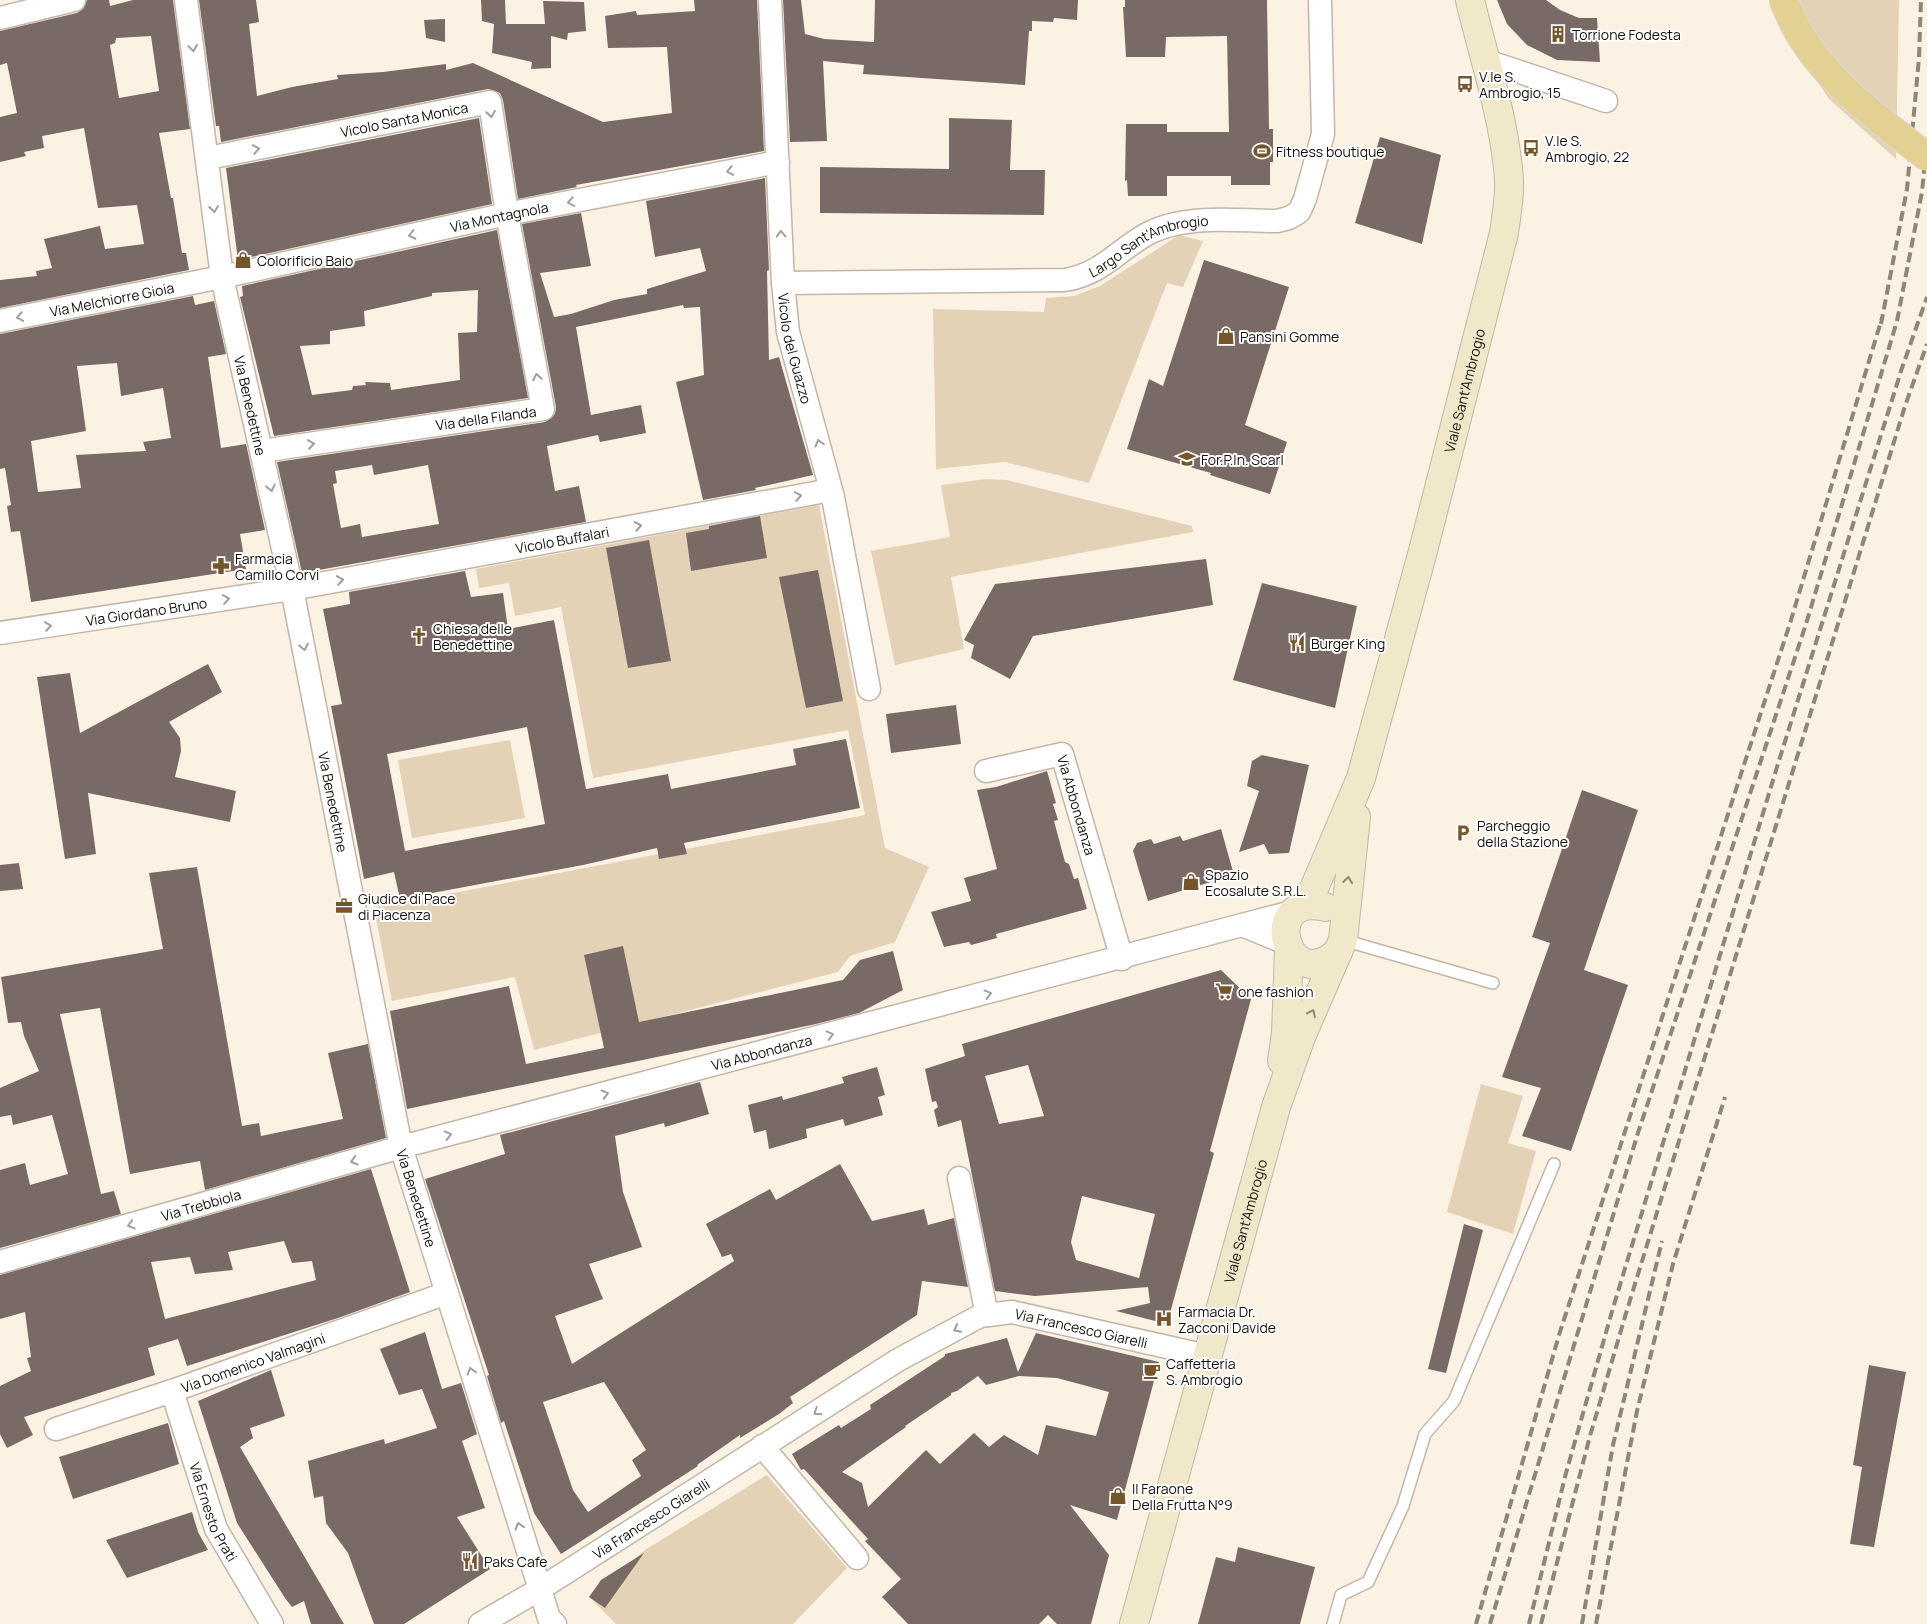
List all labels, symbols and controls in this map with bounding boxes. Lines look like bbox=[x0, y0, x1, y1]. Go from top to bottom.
building icon: Torrione Fodesta bbox=[1548, 24, 1568, 44]
place label: Torrione Fodesta bbox=[1572, 25, 1681, 44]
one-way arrow bbox=[187, 45, 198, 53]
place label: V.le S. Ambrogio, 15 bbox=[1479, 67, 1561, 102]
bus stop icon: V.le S. Ambrogio, 15 bbox=[1455, 74, 1475, 94]
street label: Vicolo Santa Monica bbox=[339, 97, 470, 141]
one-way arrow bbox=[486, 110, 496, 118]
place label: V.le S. Ambrogio, 22 bbox=[1545, 131, 1629, 166]
bus stop icon: V.le S. Ambrogio, 22 bbox=[1521, 138, 1541, 158]
sports icon: Fitness boutique bbox=[1252, 141, 1272, 161]
place label: Fitness boutique bbox=[1276, 142, 1384, 161]
one-way arrow bbox=[251, 144, 260, 154]
one-way arrow bbox=[726, 165, 735, 176]
one-way arrow bbox=[566, 196, 575, 207]
street label: Via Montagnola bbox=[448, 197, 550, 236]
one-way arrow bbox=[208, 206, 219, 214]
street label: Largo Sant'Ambrogio bbox=[1085, 210, 1209, 281]
one-way arrow bbox=[407, 230, 416, 240]
one-way arrow bbox=[776, 230, 787, 238]
shop icon: Colorificio Baio bbox=[233, 250, 253, 270]
place label: Colorificio Baio bbox=[257, 251, 353, 270]
street label: Via Melchiorre Gioia bbox=[48, 277, 176, 320]
street label: Vicolo del Guazzo bbox=[775, 292, 817, 406]
one-way arrow bbox=[15, 312, 24, 322]
shop icon: Pansini Gomme bbox=[1216, 326, 1236, 346]
street label: Viale Sant'Ambrogio bbox=[1439, 326, 1489, 454]
place label: Pansini Gomme bbox=[1240, 327, 1339, 346]
street label: Via Benedettine bbox=[230, 354, 271, 457]
one-way arrow bbox=[532, 373, 542, 381]
street label: Via della Filanda bbox=[435, 402, 537, 434]
one-way arrow bbox=[307, 439, 315, 450]
one-way arrow bbox=[814, 440, 824, 448]
school or university icon: For.P.In. Scarl bbox=[1177, 449, 1197, 469]
place label: For.P.In. Scarl bbox=[1201, 450, 1284, 469]
one-way arrow bbox=[265, 484, 275, 493]
one-way arrow bbox=[793, 492, 802, 502]
street label: Vicolo Buffalari bbox=[514, 521, 611, 557]
one-way arrow bbox=[633, 521, 642, 531]
place label: Farmacia Camillo Corvi bbox=[235, 549, 319, 584]
pharmacy icon: Farmacia Camillo Corvi bbox=[211, 556, 231, 576]
one-way arrow bbox=[336, 575, 345, 585]
street label: Via Giordano Bruno bbox=[84, 592, 208, 629]
one-way arrow bbox=[222, 594, 230, 604]
place label: Chiesa delle Benedettine bbox=[433, 619, 513, 654]
one-way arrow bbox=[45, 621, 53, 632]
church icon: Chiesa delle Benedettine bbox=[409, 626, 429, 646]
restaurant icon: Burger King bbox=[1287, 633, 1307, 653]
place label: Burger King bbox=[1311, 634, 1385, 653]
one-way arrow bbox=[298, 643, 308, 652]
street label: Via Benedettine bbox=[315, 750, 353, 854]
street label: Via Abbondanza bbox=[1053, 753, 1101, 857]
place label: Parcheggio della Stazione bbox=[1477, 816, 1568, 851]
parking icon: Parcheggio della Stazione bbox=[1453, 823, 1473, 843]
place label: Spazio Ecosalute S.R.L. bbox=[1205, 865, 1307, 900]
shop icon: Spazio Ecosalute S.R.L. bbox=[1181, 872, 1201, 892]
one-way arrow bbox=[1342, 876, 1353, 884]
place label: Giudice di Pace di Piacenza bbox=[358, 889, 456, 924]
office icon: Giudice di Pace di Piacenza bbox=[334, 896, 354, 916]
supermarket icon: one fashion bbox=[1214, 981, 1234, 1001]
place label: one fashion bbox=[1238, 982, 1314, 1001]
one-way arrow bbox=[983, 989, 992, 1000]
one-way arrow bbox=[1306, 1009, 1317, 1018]
street label: Via Abbondanza bbox=[709, 1029, 814, 1074]
one-way arrow bbox=[826, 1030, 835, 1041]
one-way arrow bbox=[601, 1089, 610, 1100]
one-way arrow bbox=[444, 1130, 453, 1141]
street label: Via Benedettine bbox=[393, 1147, 441, 1249]
one-way arrow bbox=[351, 1155, 359, 1165]
street label: Viale Sant'Ambrogio bbox=[1219, 1157, 1271, 1285]
street label: Via Trebbiola bbox=[159, 1184, 243, 1225]
one-way arrow bbox=[127, 1219, 135, 1229]
place label: Farmacia Dr. Zacconi Davide bbox=[1178, 1302, 1276, 1337]
street label: Via Francesco Giarelli bbox=[1013, 1303, 1150, 1352]
hospital icon: Farmacia Dr. Zacconi Davide bbox=[1154, 1309, 1174, 1329]
one-way arrow bbox=[953, 1322, 962, 1332]
street label: Via Domenico Valmagini bbox=[178, 1328, 328, 1397]
place label: Caffetteria S. Ambrogio bbox=[1166, 1354, 1243, 1389]
cafe icon: Caffetteria S. Ambrogio bbox=[1142, 1361, 1162, 1381]
one-way arrow bbox=[467, 1368, 477, 1376]
one-way arrow bbox=[813, 1405, 822, 1415]
street label: Via Ernesto Prati bbox=[186, 1460, 242, 1565]
street label: Via Francesco Giarelli bbox=[589, 1474, 713, 1563]
place label: Il Faraone Della Frutta N°9 bbox=[1132, 1479, 1233, 1514]
shop icon: Il Faraone Della Frutta N°9 bbox=[1108, 1486, 1128, 1506]
one-way arrow bbox=[515, 1523, 525, 1531]
restaurant icon: Paks Cafe bbox=[460, 1551, 480, 1571]
place label: Paks Cafe bbox=[484, 1552, 548, 1571]

